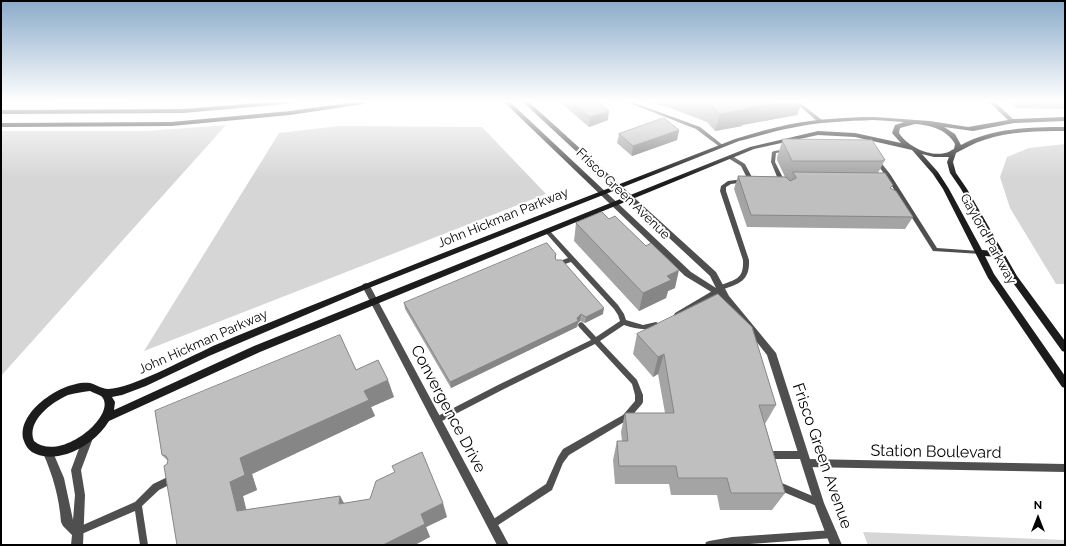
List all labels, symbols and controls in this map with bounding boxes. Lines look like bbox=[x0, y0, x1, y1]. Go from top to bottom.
street label: Frisco Green Avenue bbox=[573, 145, 673, 243]
street label: John Hickman Parkway bbox=[435, 185, 571, 251]
street label: Gaylord Parkway bbox=[957, 191, 1019, 287]
street label: John Hickman Parkway bbox=[136, 306, 270, 378]
street label: Convergence Drive bbox=[406, 342, 490, 476]
street label: Frisco Green Avenue bbox=[788, 380, 856, 532]
street label: Station Boulevard bbox=[870, 441, 1002, 463]
north arrow bbox=[1018, 498, 1058, 538]
text: N bbox=[1034, 499, 1042, 512]

